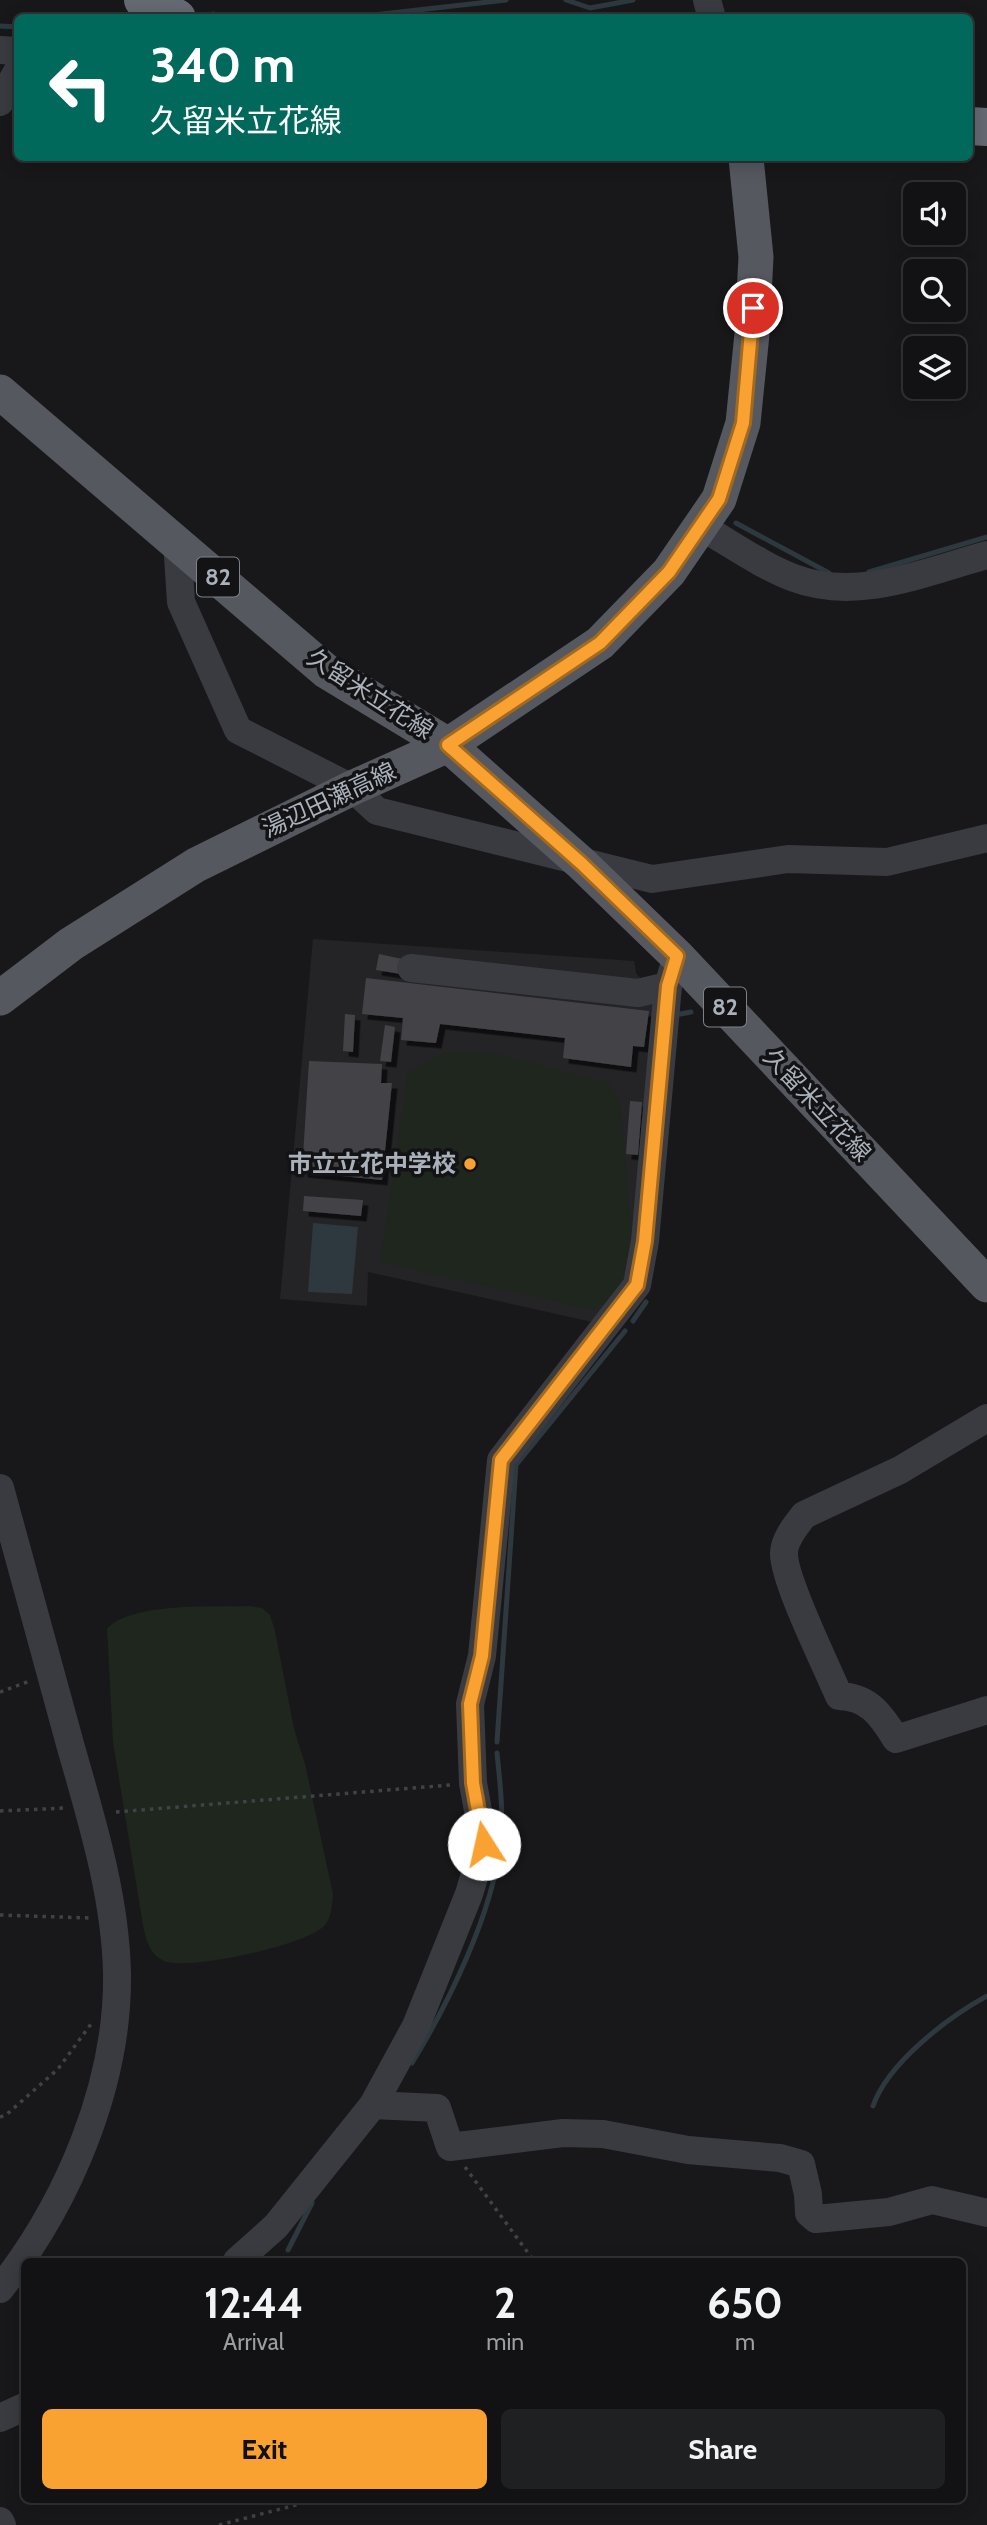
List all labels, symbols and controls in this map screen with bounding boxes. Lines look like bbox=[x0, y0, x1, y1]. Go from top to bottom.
text: 340 m bbox=[150, 35, 295, 94]
icon: left bbox=[35, 42, 126, 133]
text: 久留米立花線 bbox=[150, 101, 342, 140]
map controls bbox=[903, 182, 966, 399]
button: sound bbox=[903, 182, 966, 245]
button: search bbox=[903, 259, 966, 322]
pin bbox=[723, 278, 783, 338]
icon: arrive bbox=[734, 289, 772, 327]
button: layers bbox=[903, 336, 966, 399]
road number: 82 bbox=[197, 558, 239, 596]
street label: 久留米立花線 bbox=[302, 642, 439, 745]
street label: 湯辺田瀬高線 bbox=[257, 756, 400, 843]
road number: 82 bbox=[704, 988, 746, 1026]
street label: 久留米立花線 bbox=[758, 1042, 877, 1167]
place label: 市立立花中学校 bbox=[288, 1149, 456, 1178]
marker: 市立立花中学校 bbox=[462, 1156, 478, 1172]
position arrow bbox=[447, 1807, 521, 1881]
text: 12:44 bbox=[204, 2277, 303, 2329]
text: 2 bbox=[494, 2277, 516, 2329]
text: 650 bbox=[707, 2277, 783, 2329]
text: Arrival bbox=[223, 2328, 284, 2356]
text: min bbox=[486, 2328, 524, 2356]
text: m bbox=[735, 2328, 755, 2356]
button: Exit bbox=[42, 2409, 487, 2489]
button: Share bbox=[501, 2409, 945, 2489]

